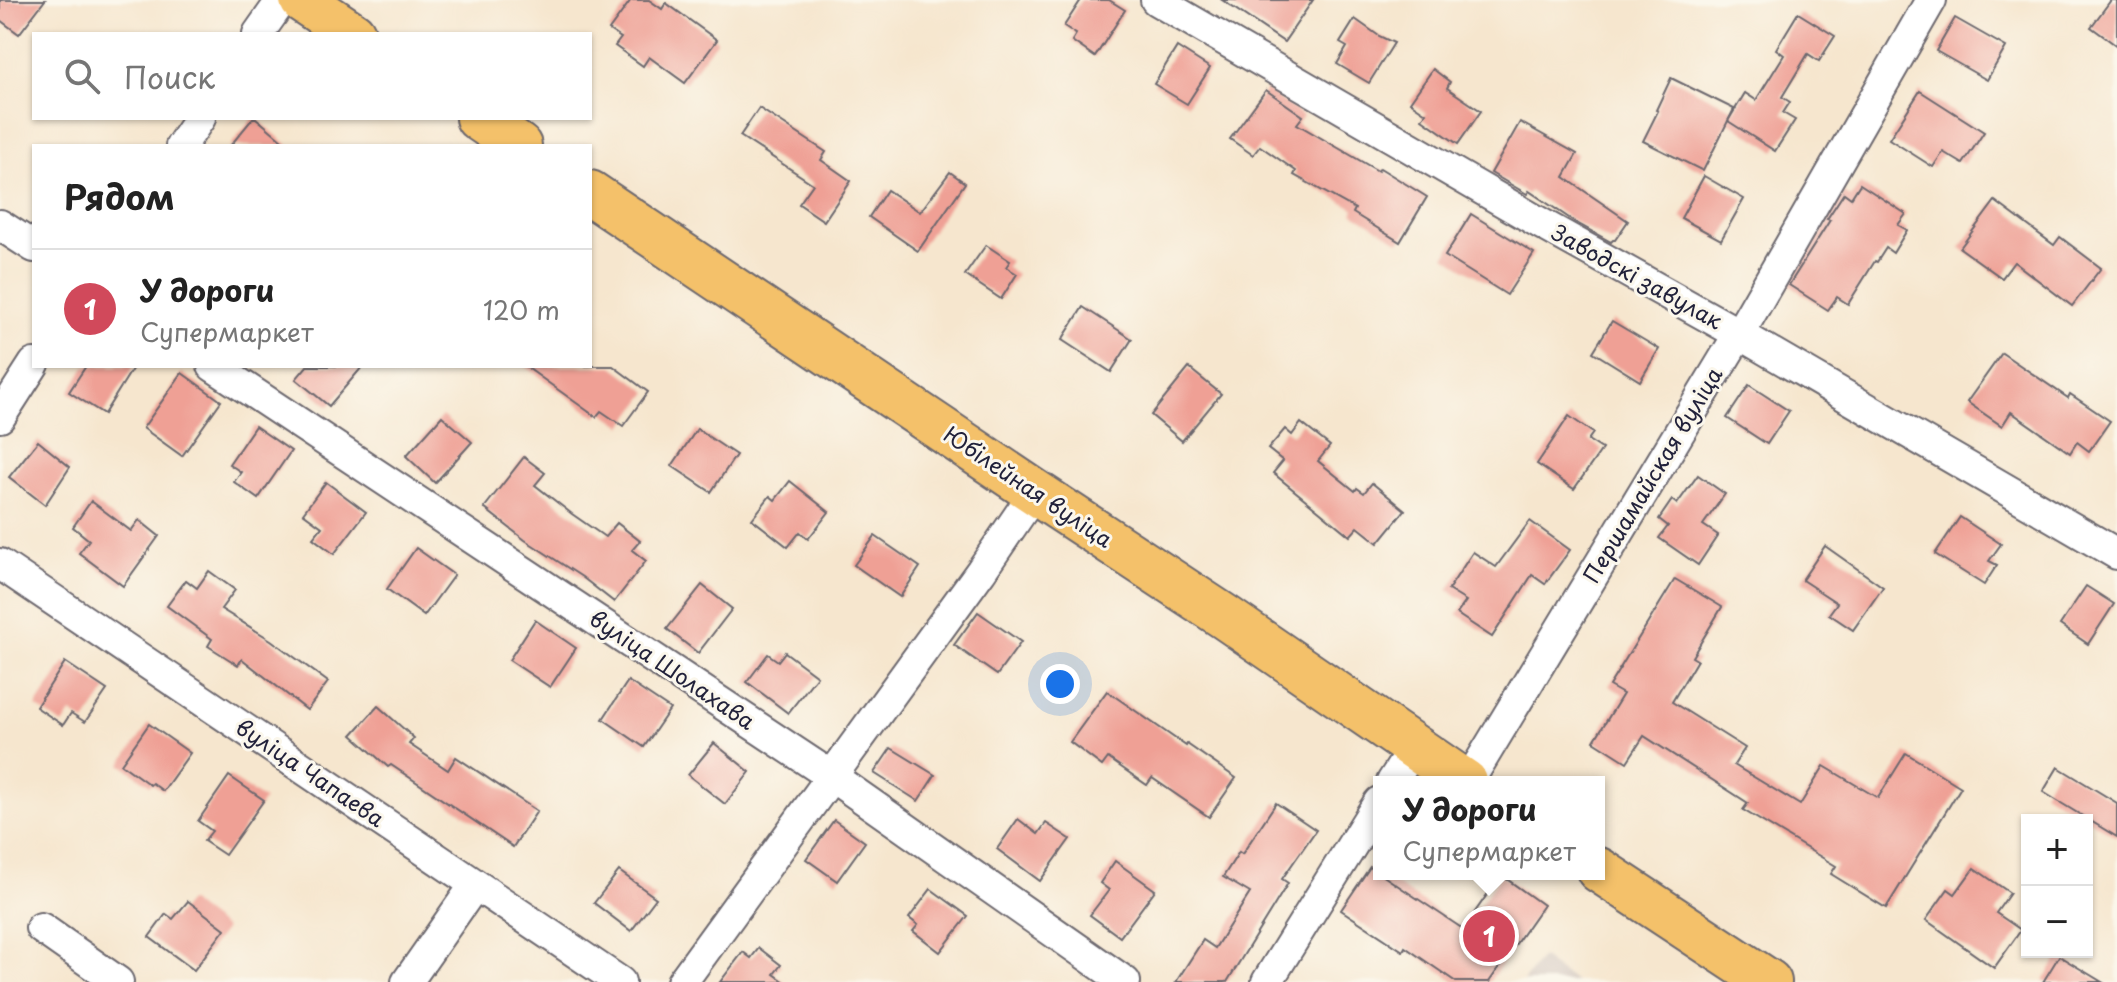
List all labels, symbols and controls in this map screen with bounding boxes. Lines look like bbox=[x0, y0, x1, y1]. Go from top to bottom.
search box bbox=[32, 32, 592, 120]
icon: search bbox=[60, 54, 104, 98]
text: Поиск bbox=[124, 54, 215, 99]
text: Рядом bbox=[64, 170, 175, 222]
street label: Заводскі завулак bbox=[1546, 215, 1730, 337]
text: У дороги bbox=[140, 267, 275, 312]
text: 1 bbox=[84, 290, 96, 329]
text: 120 m bbox=[483, 290, 560, 329]
text: Супермаркет bbox=[140, 312, 314, 351]
street label: Першамайская вуліца bbox=[1574, 359, 1730, 589]
street label: Юбілейная вуліца bbox=[938, 417, 1120, 555]
street label: вуліца Шолахава bbox=[584, 601, 762, 737]
your location bbox=[1040, 664, 1080, 704]
street label: вуліца Чапаева bbox=[230, 710, 392, 834]
popup bbox=[1373, 776, 1605, 880]
text: У дороги bbox=[1402, 786, 1537, 831]
map controls bbox=[2021, 814, 2093, 958]
button: + bbox=[2021, 814, 2093, 886]
text: Супермаркет bbox=[1402, 831, 1576, 870]
button: − bbox=[2021, 886, 2093, 958]
pin: 1 bbox=[1463, 906, 1515, 966]

